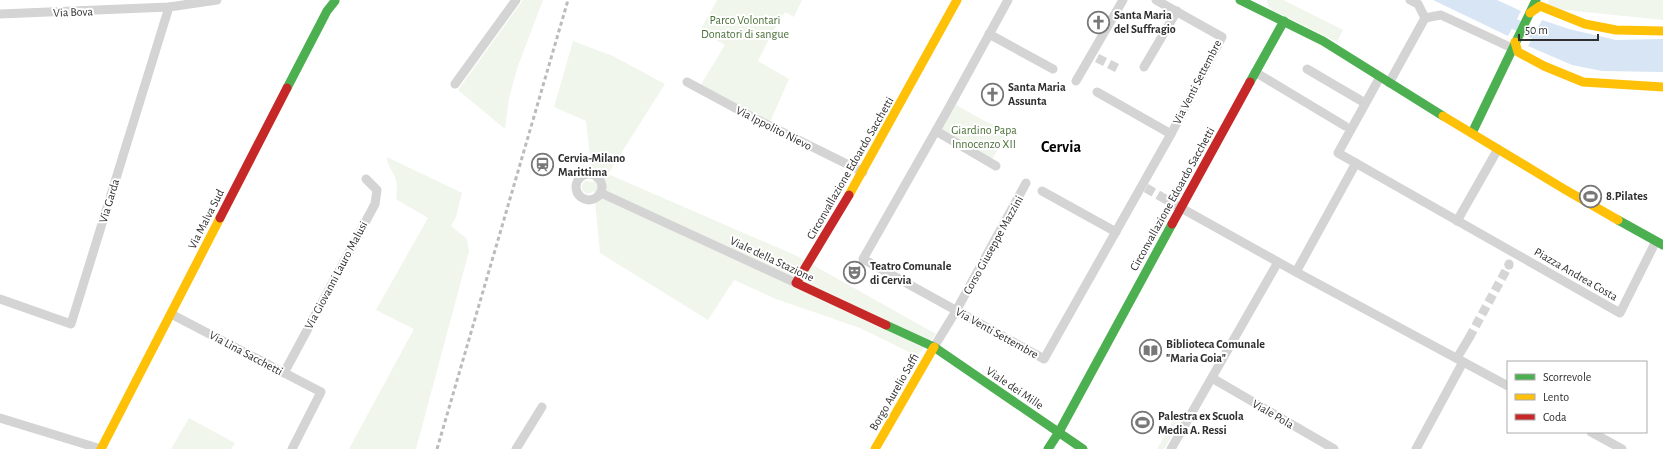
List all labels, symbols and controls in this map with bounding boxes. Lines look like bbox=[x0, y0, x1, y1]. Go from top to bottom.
street label: Via Bova bbox=[53, 5, 93, 19]
church icon: Santa Maria del Suffragio bbox=[1086, 9, 1112, 35]
place label: Santa Maria del Suffragio bbox=[1114, 9, 1176, 35]
park label: Parco Volontari Donatori di sangue bbox=[701, 14, 789, 40]
scale bar bbox=[1519, 16, 1598, 42]
text: 50 m bbox=[1525, 24, 1548, 36]
street label: Via Venti Settembre bbox=[1171, 38, 1223, 126]
church icon: Santa Maria Assunta bbox=[979, 81, 1005, 107]
place label: Santa Maria Assunta bbox=[1008, 81, 1066, 107]
street label: Circonvallazione Edoardo Sacchetti bbox=[804, 95, 896, 241]
street label: Via Ippolito Nievo bbox=[734, 104, 814, 152]
park label: Giardino Papa Innocenzo XII bbox=[951, 124, 1017, 150]
street label: Circonvallazione Edoardo Sacchetti bbox=[1127, 125, 1217, 273]
district label: Cervia bbox=[1041, 139, 1081, 155]
station icon: Cervia-Milano Marittima bbox=[529, 152, 555, 178]
place label: Cervia-Milano Marittima bbox=[558, 152, 625, 178]
street label: Via Garda bbox=[97, 177, 121, 224]
sports icon: 8.Pilates bbox=[1578, 183, 1604, 209]
street label: Via Malva Sud bbox=[186, 187, 226, 251]
place label: 8.Pilates bbox=[1606, 190, 1648, 202]
street label: Corso Giuseppe Mazzini bbox=[961, 194, 1025, 296]
street label: Via Giovanni Lauro Malusi bbox=[303, 219, 369, 331]
street label: Viale della Stazione bbox=[728, 234, 816, 284]
street label: Piazza Andrea Costa bbox=[1532, 245, 1620, 303]
theatre icon: Teatro Comunale di Cervia bbox=[842, 260, 868, 286]
place label: Teatro Comunale di Cervia bbox=[870, 260, 952, 286]
street label: Via Venti Settembre bbox=[953, 305, 1041, 361]
street label: Via Lina Sacchetti bbox=[207, 329, 285, 377]
library icon: Biblioteca Comunale "Maria Goia" bbox=[1138, 338, 1164, 364]
place label: Biblioteca Comunale "Maria Goia" bbox=[1166, 338, 1265, 364]
street label: Borgo Aurelio Saffi bbox=[867, 351, 921, 433]
legend bbox=[1507, 361, 1647, 433]
street label: Viale dei Mille bbox=[984, 365, 1046, 411]
text: Scorrevole bbox=[1543, 371, 1591, 383]
text: Lento bbox=[1543, 391, 1569, 403]
street label: Viale Pola bbox=[1250, 397, 1296, 431]
sports icon: Palestra ex Scuola Media A. Ressi bbox=[1130, 410, 1156, 436]
place label: Palestra ex Scuola Media A. Ressi bbox=[1158, 410, 1244, 436]
text: Coda bbox=[1543, 411, 1567, 423]

